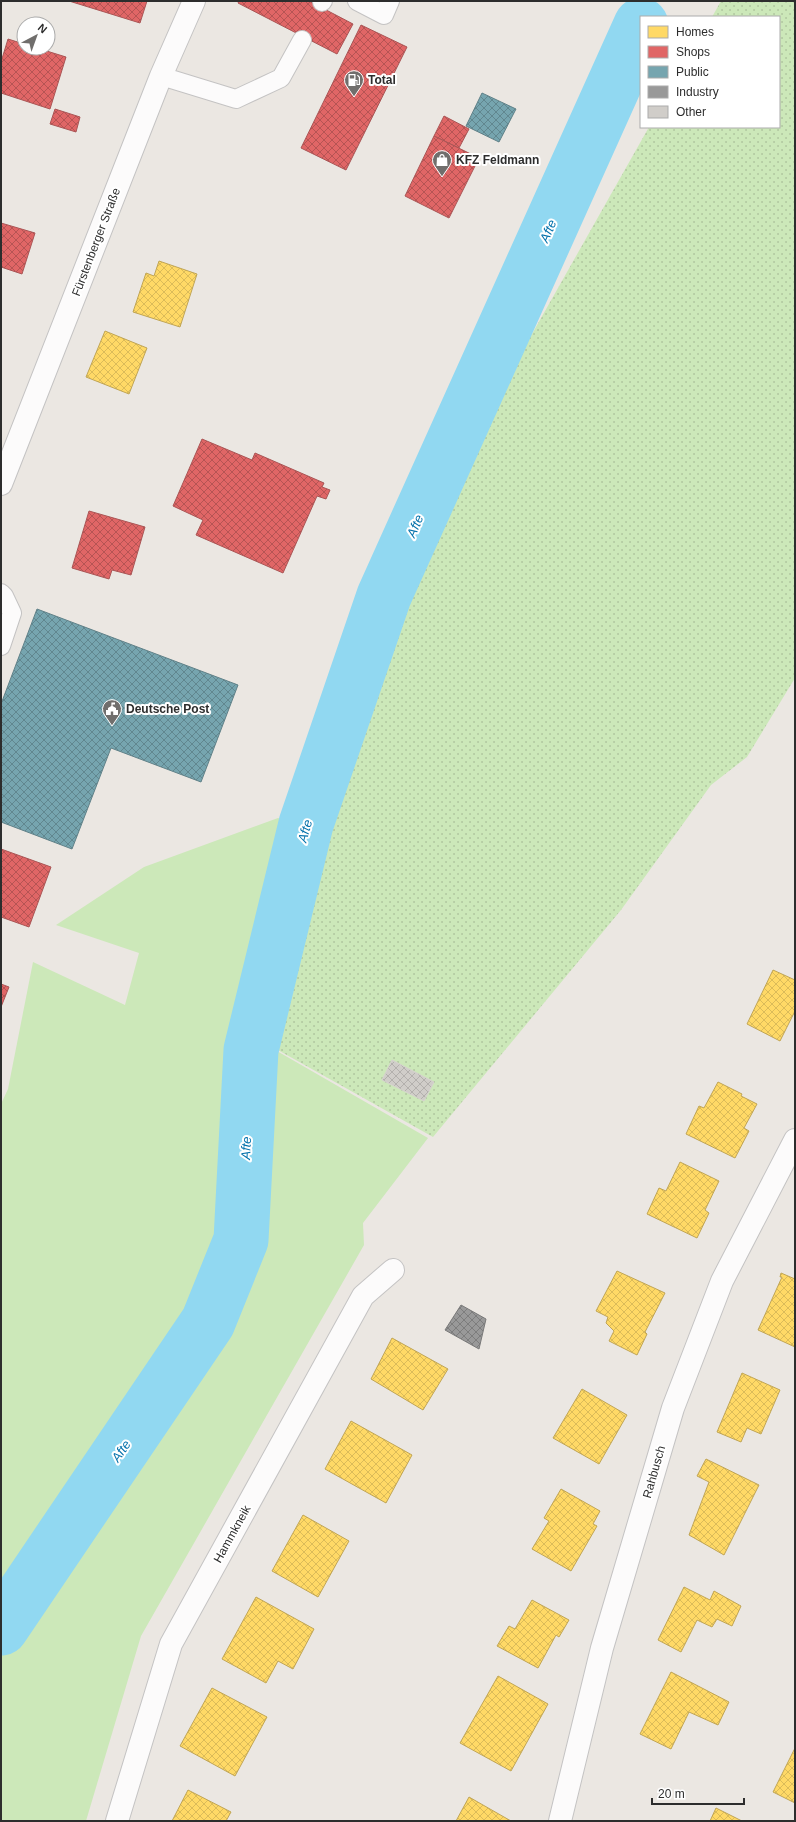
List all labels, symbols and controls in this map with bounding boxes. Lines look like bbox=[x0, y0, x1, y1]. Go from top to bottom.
north arrow bbox=[16, 16, 56, 56]
legend bbox=[640, 16, 780, 128]
text: N bbox=[36, 21, 50, 36]
text: Homes bbox=[676, 25, 714, 39]
text: Shops bbox=[676, 45, 710, 59]
text: Public bbox=[676, 65, 709, 79]
fuel station icon: Total bbox=[343, 69, 365, 97]
place label: Total bbox=[368, 73, 396, 87]
text: Industry bbox=[676, 85, 719, 99]
text: Other bbox=[676, 105, 706, 119]
shop icon: KFZ Feldmann bbox=[431, 149, 453, 177]
place label: KFZ Feldmann bbox=[456, 153, 539, 167]
street label: Fürstenberger Straße bbox=[69, 186, 123, 298]
water label: Afte bbox=[536, 217, 560, 246]
water label: Afte bbox=[403, 512, 427, 541]
public building icon: Deutsche Post bbox=[101, 698, 123, 726]
place label: Deutsche Post bbox=[126, 702, 209, 716]
water label: Afte bbox=[295, 818, 315, 845]
water label: Afte bbox=[238, 1136, 254, 1161]
water label: Afte bbox=[108, 1437, 134, 1466]
street label: Rahbusch bbox=[640, 1444, 668, 1500]
street label: Hammkneik bbox=[211, 1502, 254, 1565]
scale bar bbox=[652, 1780, 744, 1806]
text: 20 m bbox=[658, 1787, 685, 1801]

